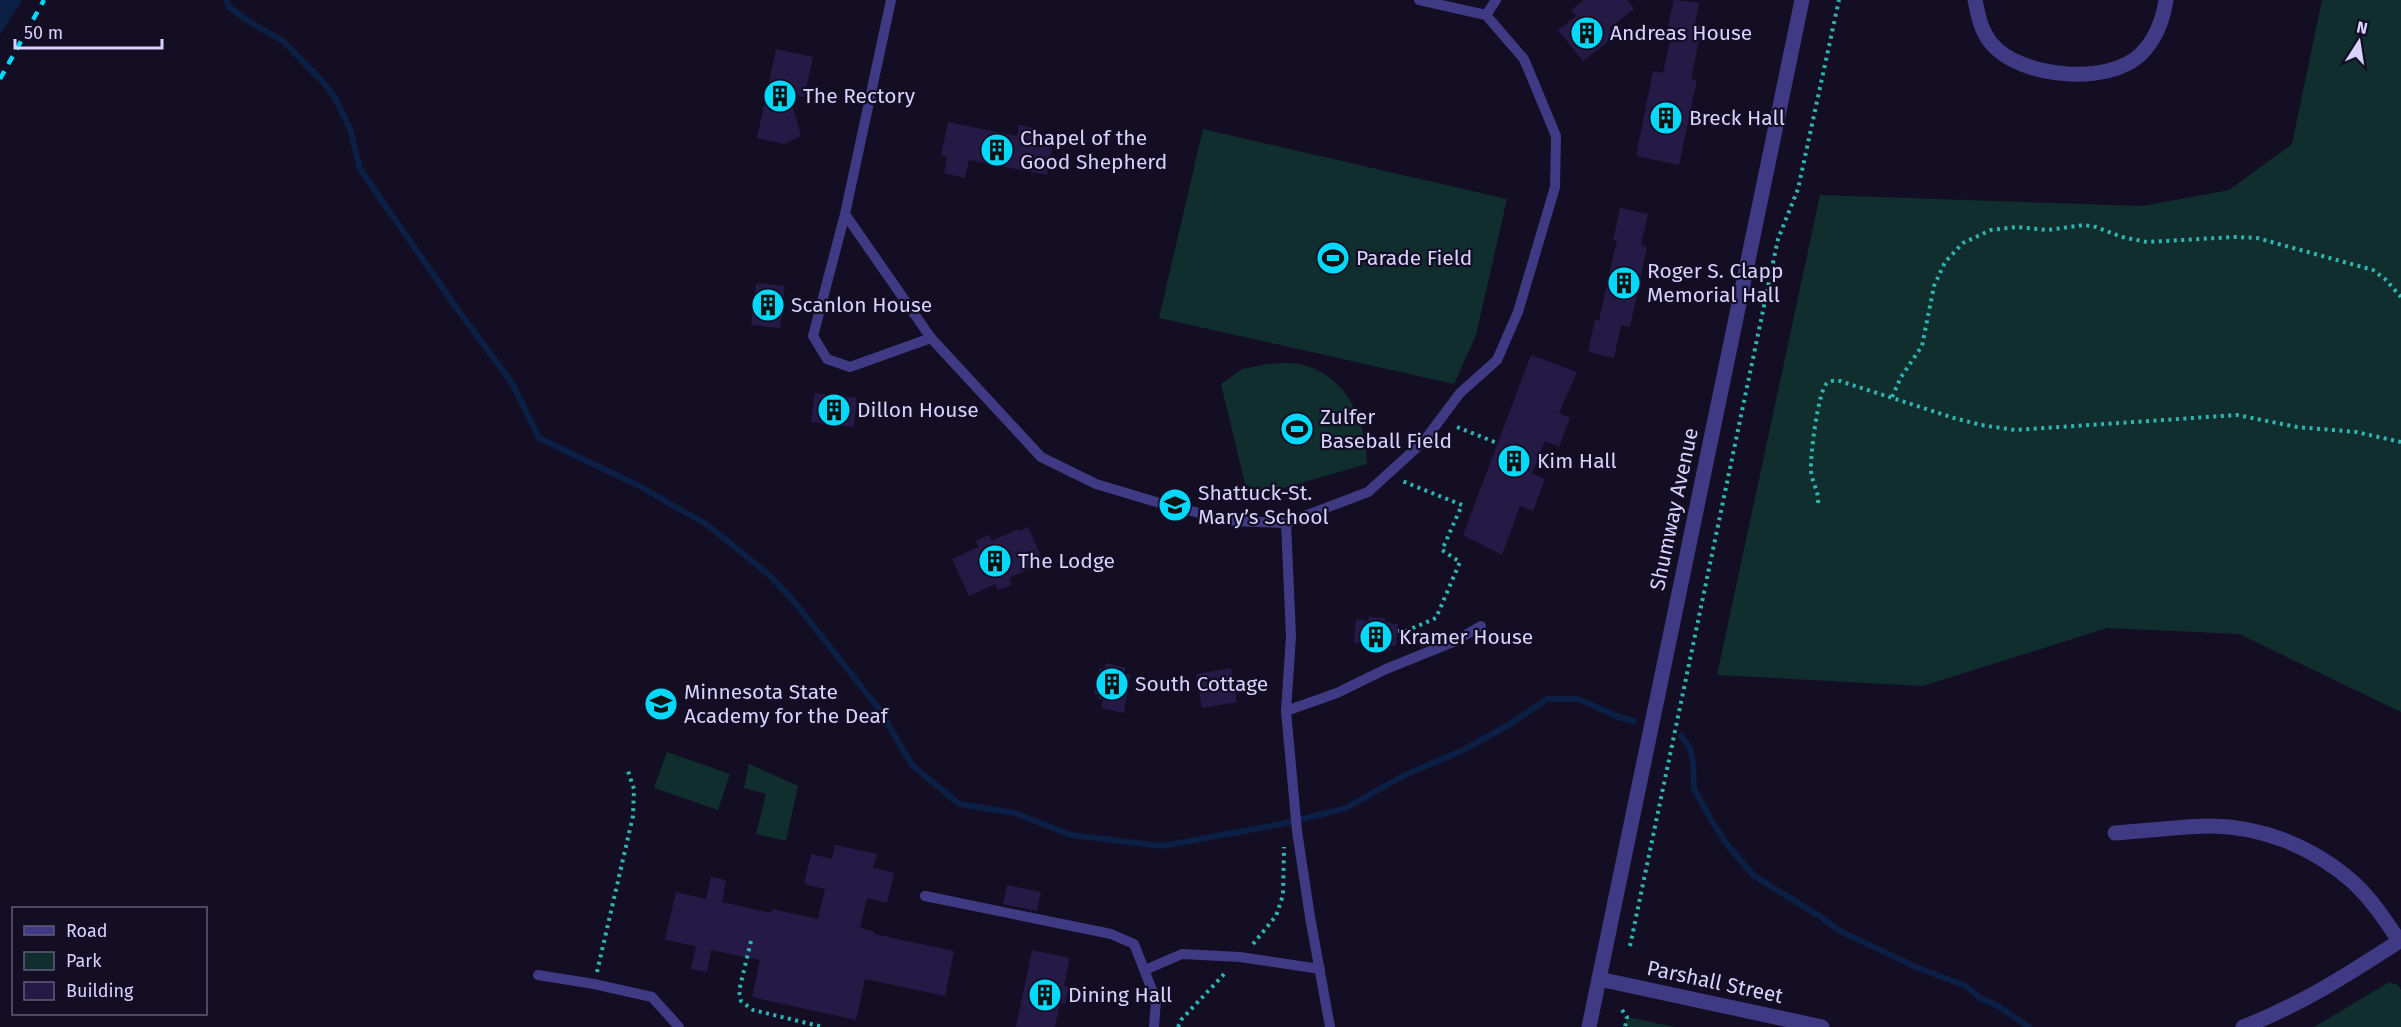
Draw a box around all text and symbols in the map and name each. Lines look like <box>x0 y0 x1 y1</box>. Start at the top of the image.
scale bar <box>15 12 162 50</box>
north arrow <box>2329 12 2389 72</box>
building icon: Andreas House <box>1569 15 1605 51</box>
text: N <box>2355 17 2369 38</box>
place label: Andreas House <box>1610 20 1752 46</box>
text: 50 m <box>24 22 63 44</box>
building icon: The Rectory <box>762 78 798 114</box>
place label: The Rectory <box>803 83 916 109</box>
building icon: Breck Hall <box>1648 100 1684 136</box>
place label: Breck Hall <box>1689 105 1785 131</box>
place label: Chapel of the Good Shepherd <box>1020 125 1167 175</box>
building icon: Chapel of the Good Shepherd <box>979 132 1015 168</box>
sports icon: Parade Field <box>1315 240 1351 276</box>
place label: Parade Field <box>1356 245 1472 271</box>
place label: Roger S. Clapp Memorial Hall <box>1647 258 1783 308</box>
building icon: Roger S. Clapp Memorial Hall <box>1606 265 1642 301</box>
building icon: Scanlon House <box>750 287 786 323</box>
place label: Scanlon House <box>791 292 932 318</box>
building icon: Dillon House <box>816 392 852 428</box>
place label: Dillon House <box>857 397 979 423</box>
place label: Zulfer Baseball Field <box>1320 404 1452 454</box>
sports icon: Zulfer Baseball Field <box>1279 411 1315 447</box>
street label: Shumway Avenue <box>1644 425 1704 593</box>
building icon: Kim Hall <box>1496 443 1532 479</box>
place label: Kim Hall <box>1537 448 1617 474</box>
place label: Shattuck-St. Mary’s School <box>1198 480 1329 530</box>
school or university icon: Shattuck-St. Mary’s School <box>1157 487 1193 523</box>
building icon: The Lodge <box>977 543 1013 579</box>
place label: The Lodge <box>1018 548 1115 574</box>
building icon: Kramer House <box>1358 619 1394 655</box>
place label: Kramer House <box>1399 624 1533 650</box>
building icon: South Cottage <box>1094 666 1130 702</box>
place label: South Cottage <box>1135 671 1268 697</box>
place label: Minnesota State Academy for the Deaf <box>684 679 890 729</box>
school or university icon: Minnesota State Academy for the Deaf <box>643 686 679 722</box>
legend <box>12 907 207 1015</box>
text: Road <box>66 920 108 942</box>
text: Park <box>66 950 102 972</box>
street label: Parshall Street <box>1645 955 1786 1009</box>
building icon: Dining Hall <box>1027 977 1063 1013</box>
text: Building <box>66 980 134 1002</box>
place label: Dining Hall <box>1068 982 1172 1008</box>

